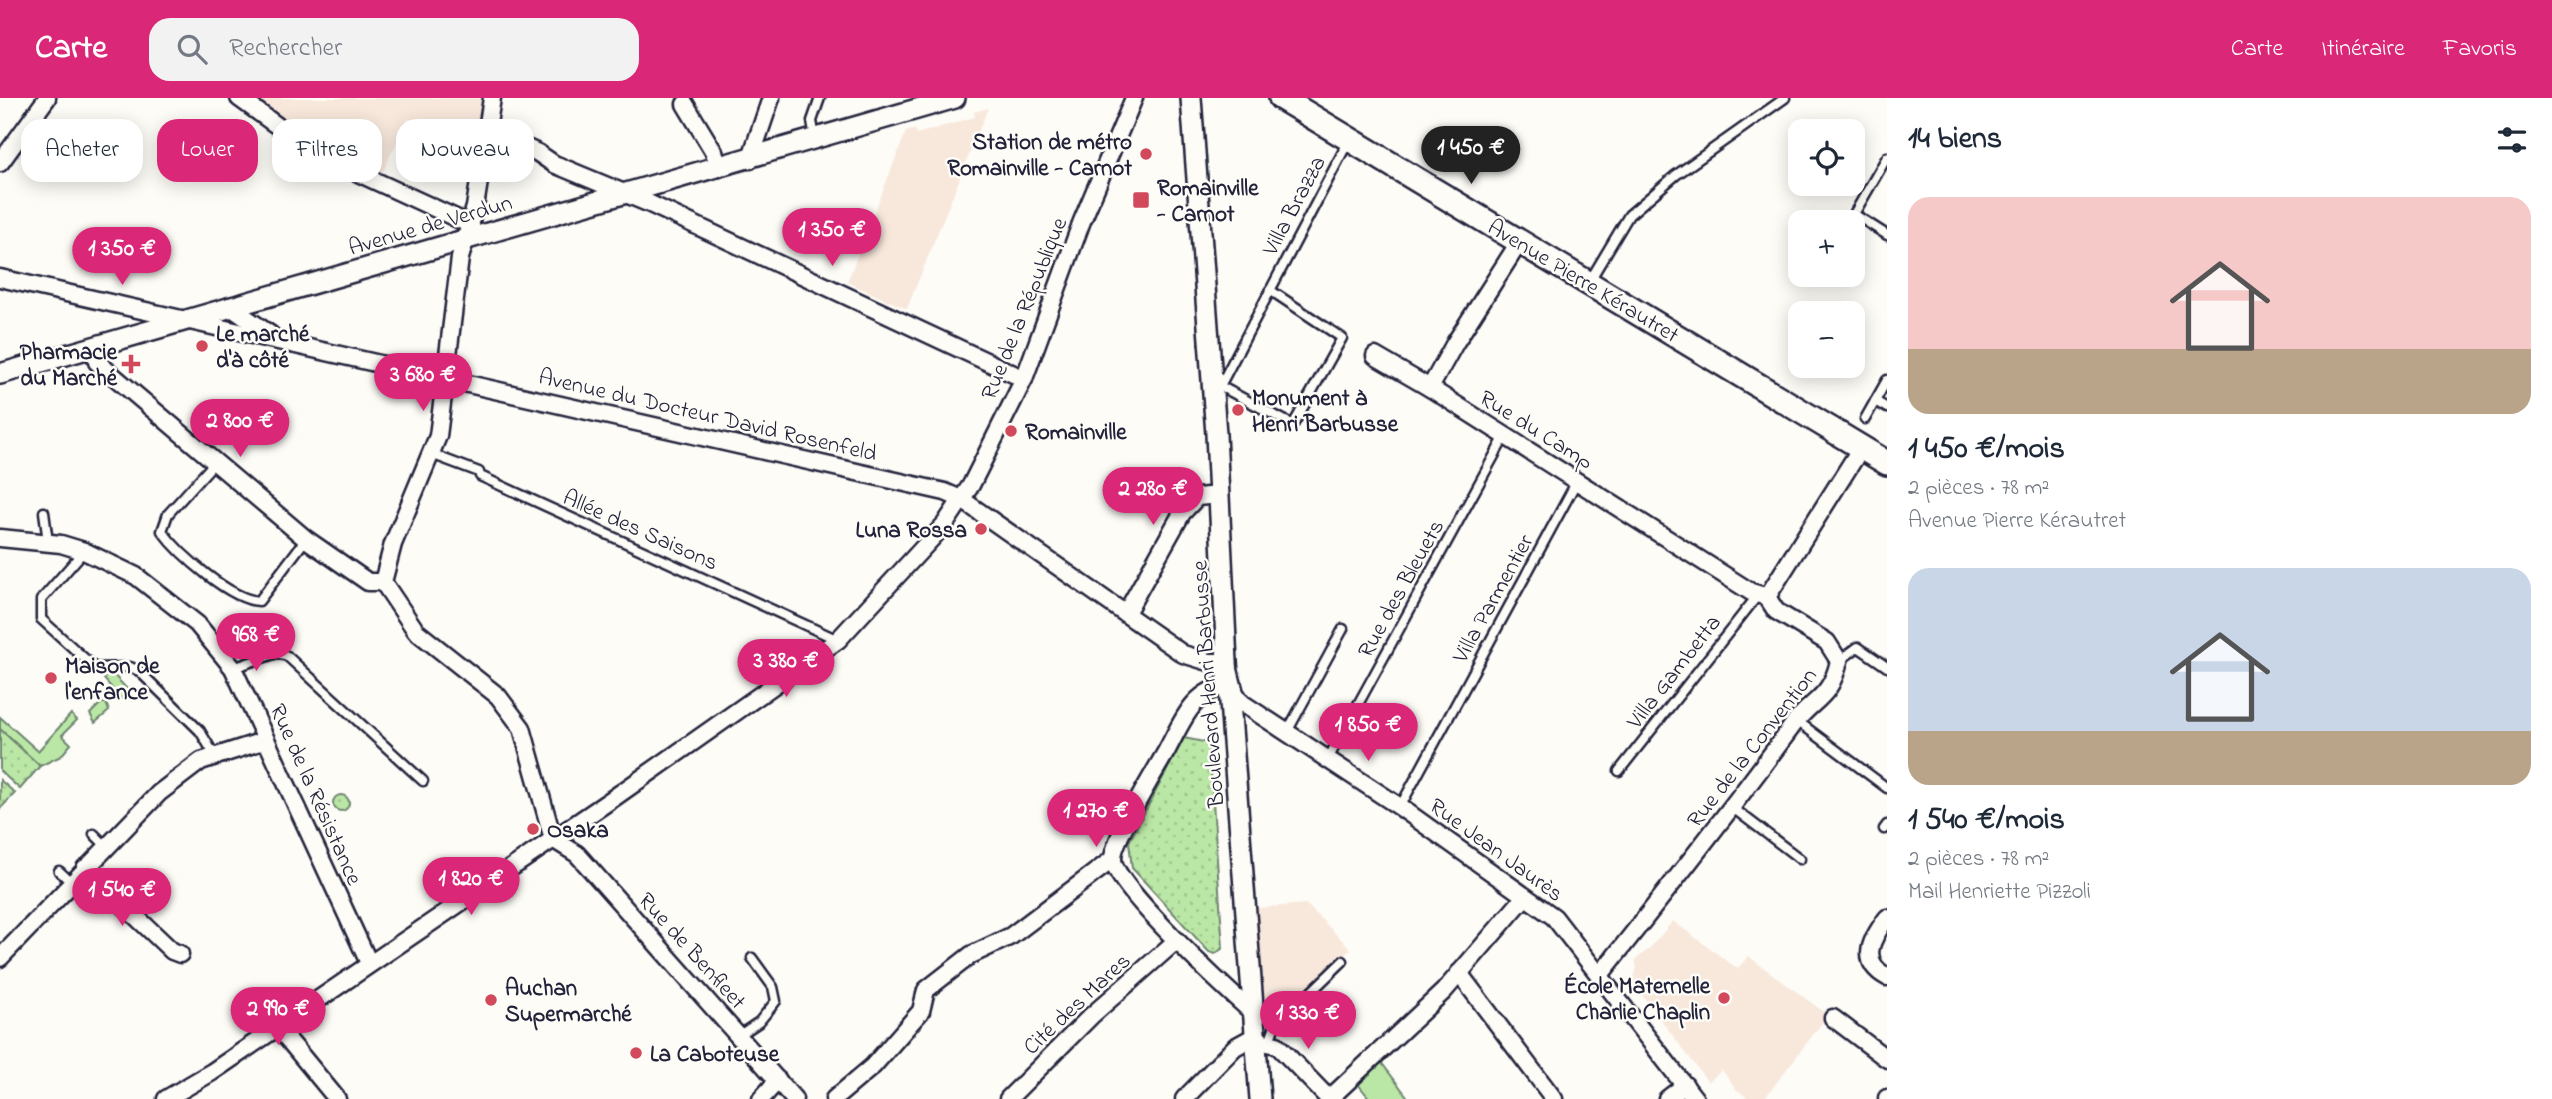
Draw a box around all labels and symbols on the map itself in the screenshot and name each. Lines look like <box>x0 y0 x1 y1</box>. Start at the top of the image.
pin: 1 450 € <box>1406 126 1536 186</box>
place label: Station de métro Romainville - Carnot <box>947 127 1132 186</box>
marker: Station de métro Romainville - Carnot <box>1138 146 1154 162</box>
street label: Villa Brazza <box>1255 150 1335 263</box>
place label: Romainville - Carnot <box>1156 173 1259 232</box>
street label: Avenue de Verdun <box>345 187 517 266</box>
marker: Romainville - Carnot <box>1131 190 1151 210</box>
pin: 1 350 € <box>767 208 897 268</box>
street label: Rue de la République <box>974 212 1077 405</box>
street label: Avenue Pierre Kérautret <box>1481 212 1685 353</box>
pin: 1 350 € <box>57 228 187 287</box>
place label: Le marché d'à côté <box>216 319 310 378</box>
place label: Pharmacie du Marché <box>20 337 118 396</box>
marker: Le marché d'à côté <box>194 338 210 354</box>
pin: 3 680 € <box>358 354 488 413</box>
marker: Pharmacie du Marché <box>123 356 139 372</box>
street label: Avenue du Docteur David Rosenfeld <box>535 361 880 471</box>
place label: Monument à Henri Barbusse <box>1252 383 1399 442</box>
street label: Rue du Camp <box>1472 383 1599 479</box>
pin: 2 800 € <box>175 400 305 459</box>
marker: Monument à Henri Barbusse <box>1230 402 1246 418</box>
place label: Romainville <box>1025 417 1127 450</box>
marker: Romainville <box>1003 423 1019 439</box>
pin: 2 280 € <box>1088 468 1218 527</box>
street label: Allée des Saisons <box>557 482 723 580</box>
street label: Rue des Bleuets <box>1351 514 1454 664</box>
place label: Luna Rossa <box>855 515 967 548</box>
marker: Luna Rossa <box>973 521 989 537</box>
street label: Villa Parmentier <box>1445 528 1544 670</box>
street label: Boulevard Henri Barbusse <box>1184 558 1235 810</box>
street label: Villa Gambetta <box>1619 608 1730 737</box>
pin: 968 € <box>207 614 305 673</box>
pin: 3 380 € <box>721 640 851 699</box>
place label: Maison de l'enfance <box>65 651 160 710</box>
street label: Rue de la Convention <box>1680 661 1826 836</box>
marker: Maison de l'enfance <box>43 670 59 686</box>
street label: Rue de la Résistance <box>260 699 370 892</box>
pin: 1 850 € <box>1303 704 1433 763</box>
pin: 1 270 € <box>1031 790 1161 849</box>
street label: Rue Jean Jaurès <box>1422 791 1569 911</box>
place label: Osaka <box>547 815 609 848</box>
marker: Osaka <box>525 821 541 837</box>
pin: 1 820 € <box>406 858 536 917</box>
pin: 1 540 € <box>57 868 187 928</box>
street label: Rue de Benfleet <box>629 886 753 1018</box>
street label: Cité des Mares <box>1016 946 1139 1064</box>
place label: École Maternelle Charlie Chaplin <box>1563 971 1711 1030</box>
place label: Auchan Supermarché <box>505 973 632 1032</box>
pin: 2 990 € <box>213 988 343 1047</box>
marker: École Maternelle Charlie Chaplin <box>1716 990 1732 1006</box>
marker: Auchan Supermarché <box>483 992 499 1008</box>
pin: 1 330 € <box>1243 992 1373 1051</box>
place label: La Caboteuse <box>650 1039 780 1072</box>
marker: La Caboteuse <box>628 1045 644 1061</box>

